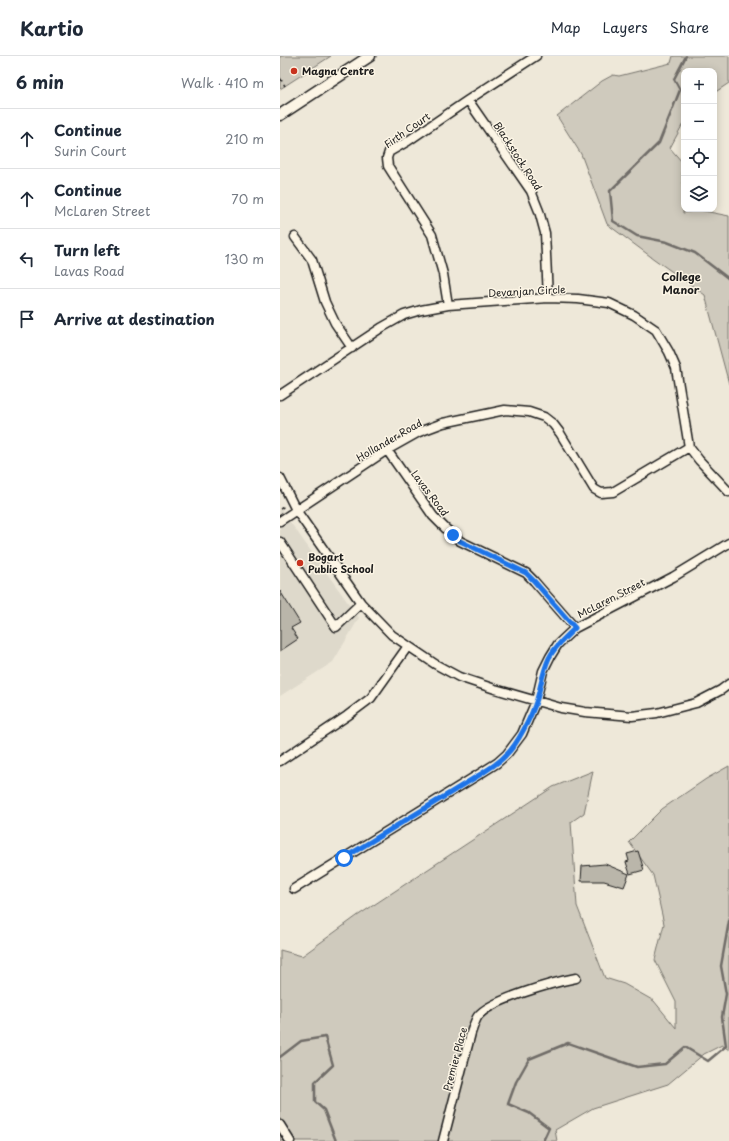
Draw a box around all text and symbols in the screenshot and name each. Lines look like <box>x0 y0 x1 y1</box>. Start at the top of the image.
text: Kartio <box>20 14 83 42</box>
text: Map <box>551 17 581 38</box>
text: Layers <box>603 17 648 38</box>
text: Share <box>670 17 709 38</box>
place label: Magna Centre <box>302 63 375 78</box>
marker: Magna Centre <box>289 66 299 76</box>
map controls <box>681 68 717 212</box>
button: + <box>681 68 717 104</box>
text: 6 min <box>16 69 64 95</box>
text: Walk · 410 m <box>181 73 264 92</box>
button: − <box>681 104 717 140</box>
street label: Firth Court <box>381 108 433 151</box>
text: Continue <box>54 118 122 141</box>
street label: Blackstock Road <box>491 118 546 193</box>
icon: ahead <box>16 128 38 150</box>
text: 210 m <box>225 129 264 148</box>
button: locate <box>681 140 717 176</box>
text: Surin Court <box>54 141 126 160</box>
button: layers <box>681 176 717 212</box>
text: Continue <box>54 178 122 201</box>
icon: ahead <box>16 188 38 210</box>
text: 70 m <box>231 189 264 208</box>
text: McLaren Street <box>54 201 150 220</box>
text: Turn left <box>54 238 120 261</box>
icon: left <box>16 248 38 270</box>
text: 130 m <box>225 249 264 268</box>
text: Lavas Road <box>54 261 125 280</box>
district label: College Manor <box>661 268 701 298</box>
street label: Devanjan Circle <box>488 281 566 300</box>
text: Arrive at destination <box>54 307 215 330</box>
icon: arrive <box>16 308 38 330</box>
street label: Hollander Road <box>353 415 425 464</box>
street label: Lavas Road <box>408 466 453 519</box>
route end <box>444 526 462 544</box>
place label: Bogart Public School <box>308 549 374 576</box>
marker: Bogart Public School <box>295 558 305 568</box>
street label: McLaren Street <box>574 574 647 621</box>
route start <box>335 849 353 867</box>
street label: Premier Place <box>439 1025 470 1092</box>

